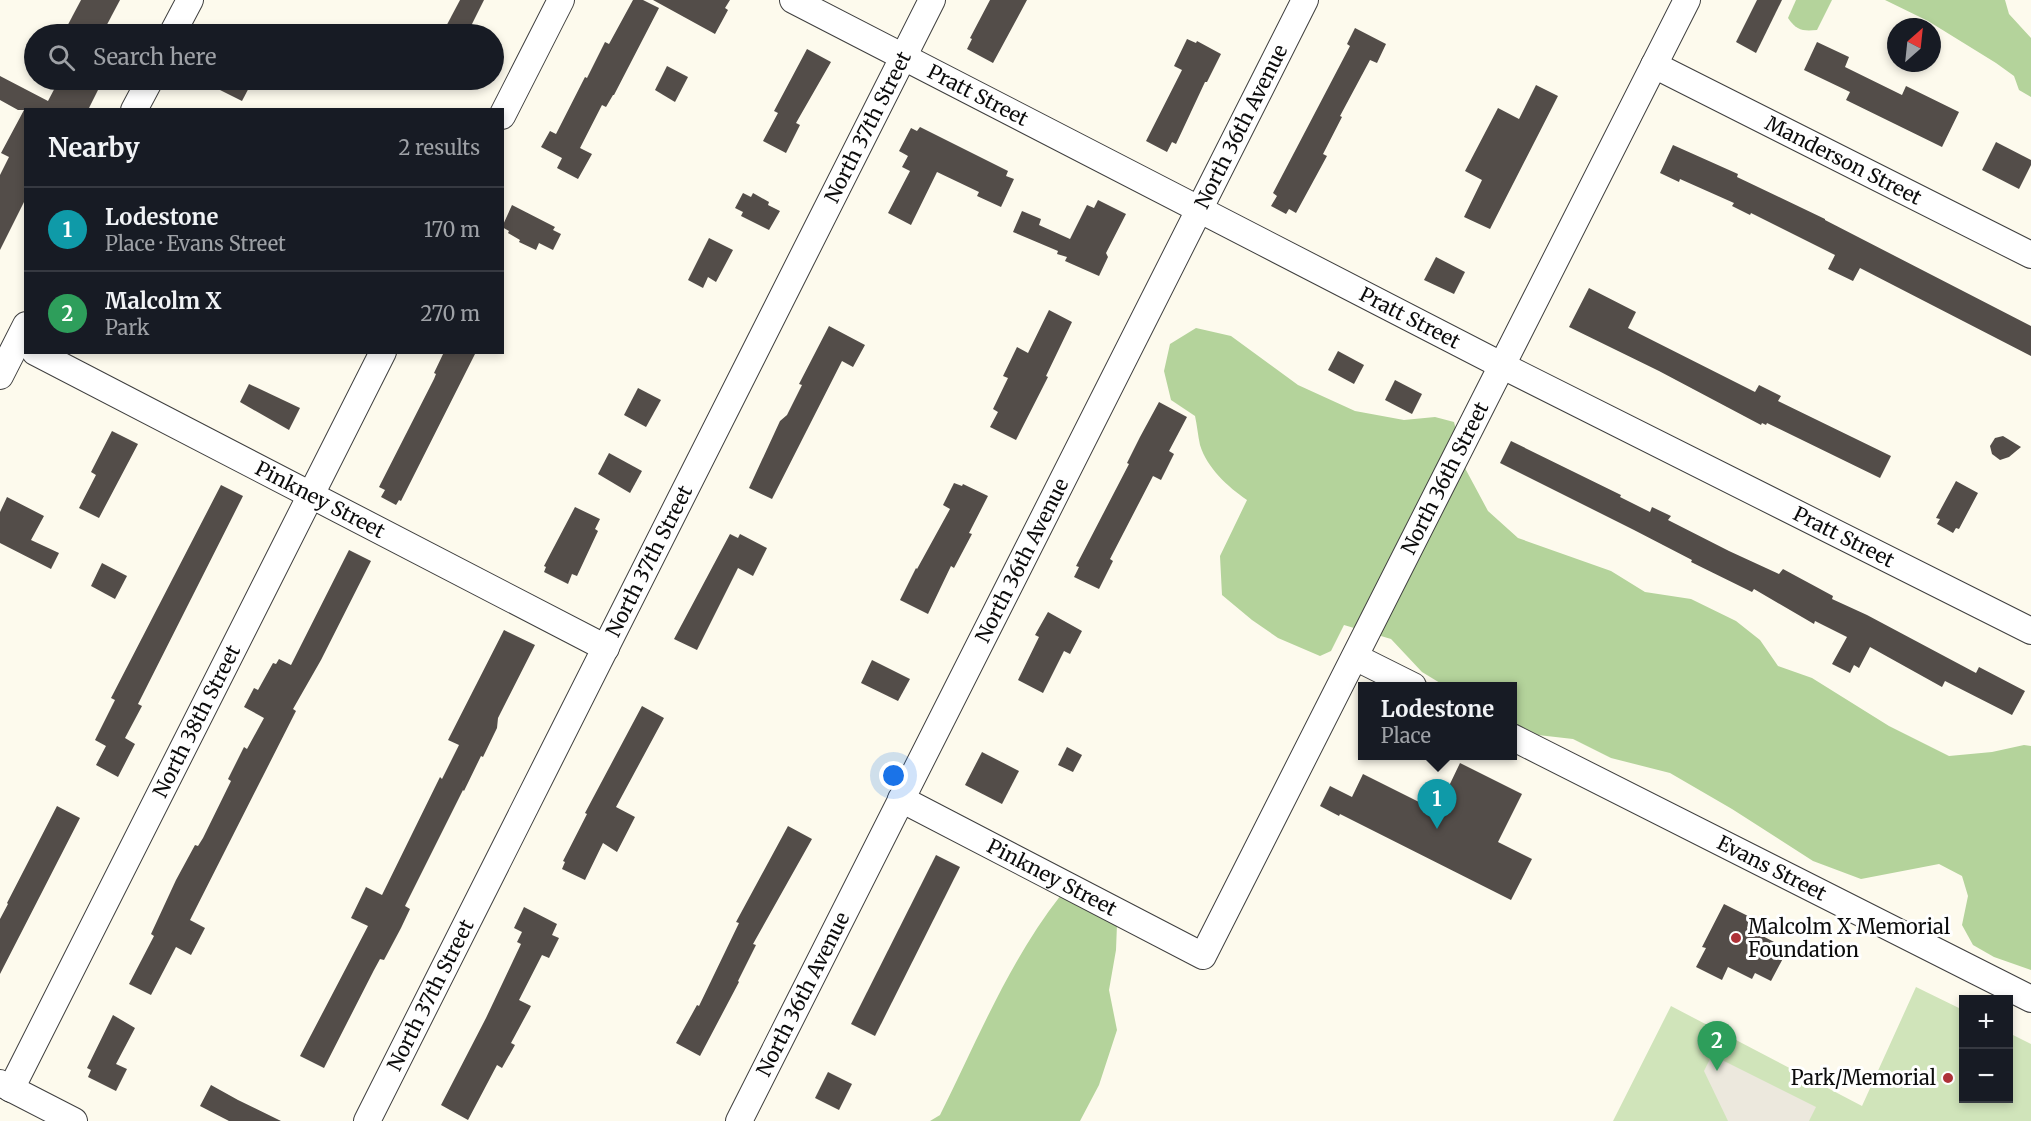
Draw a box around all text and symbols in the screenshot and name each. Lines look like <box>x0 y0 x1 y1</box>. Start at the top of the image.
north arrow <box>1887 18 1941 72</box>
search box <box>24 24 504 90</box>
street label: North 36th Avenue <box>1189 40 1293 213</box>
icon: search <box>45 41 78 74</box>
text: Search here <box>93 43 216 71</box>
street label: North 37th Street <box>819 47 916 207</box>
street label: Pratt Street <box>924 59 1033 131</box>
street label: Manderson Street <box>1761 110 1926 210</box>
text: Nearby <box>48 131 140 164</box>
text: 2 results <box>398 135 480 160</box>
text: Lodestone <box>105 203 218 231</box>
text: 1 <box>63 217 72 242</box>
text: 170 m <box>424 217 480 242</box>
text: Place · Evans Street <box>105 231 286 256</box>
street label: Pratt Street <box>1356 281 1465 354</box>
text: Malcolm X <box>105 287 221 315</box>
text: 2 <box>62 301 73 326</box>
text: 270 m <box>420 301 480 326</box>
text: Park <box>105 315 149 340</box>
street label: North 36th Street <box>1395 397 1494 558</box>
street label: Pinkney Street <box>251 455 389 543</box>
street label: North 36th Avenue <box>970 474 1073 646</box>
street label: North 37th Street <box>600 481 697 641</box>
street label: Pratt Street <box>1789 501 1899 572</box>
street label: North 38th Street <box>147 640 245 801</box>
popup <box>1358 682 1517 760</box>
text: Lodestone <box>1381 695 1494 723</box>
text: Place <box>1381 723 1431 748</box>
your location <box>879 761 908 790</box>
pin: 1 <box>1418 780 1456 829</box>
street label: Evans Street <box>1713 830 1831 906</box>
street label: Pinkney Street <box>983 833 1121 921</box>
street label: North 36th Avenue <box>751 908 854 1080</box>
place label: Malcolm X Memorial Foundation <box>1748 914 1950 962</box>
street label: North 37th Street <box>381 915 479 1075</box>
marker: Malcolm X Memorial Foundation <box>1729 931 1743 945</box>
map controls <box>1959 995 2013 1103</box>
button: + <box>1959 995 2013 1049</box>
pin: 2 <box>1698 1022 1736 1071</box>
button: − <box>1959 1049 2013 1103</box>
place label: Park/Memorial <box>1791 1065 1936 1090</box>
marker: Park/Memorial <box>1941 1071 1955 1085</box>

